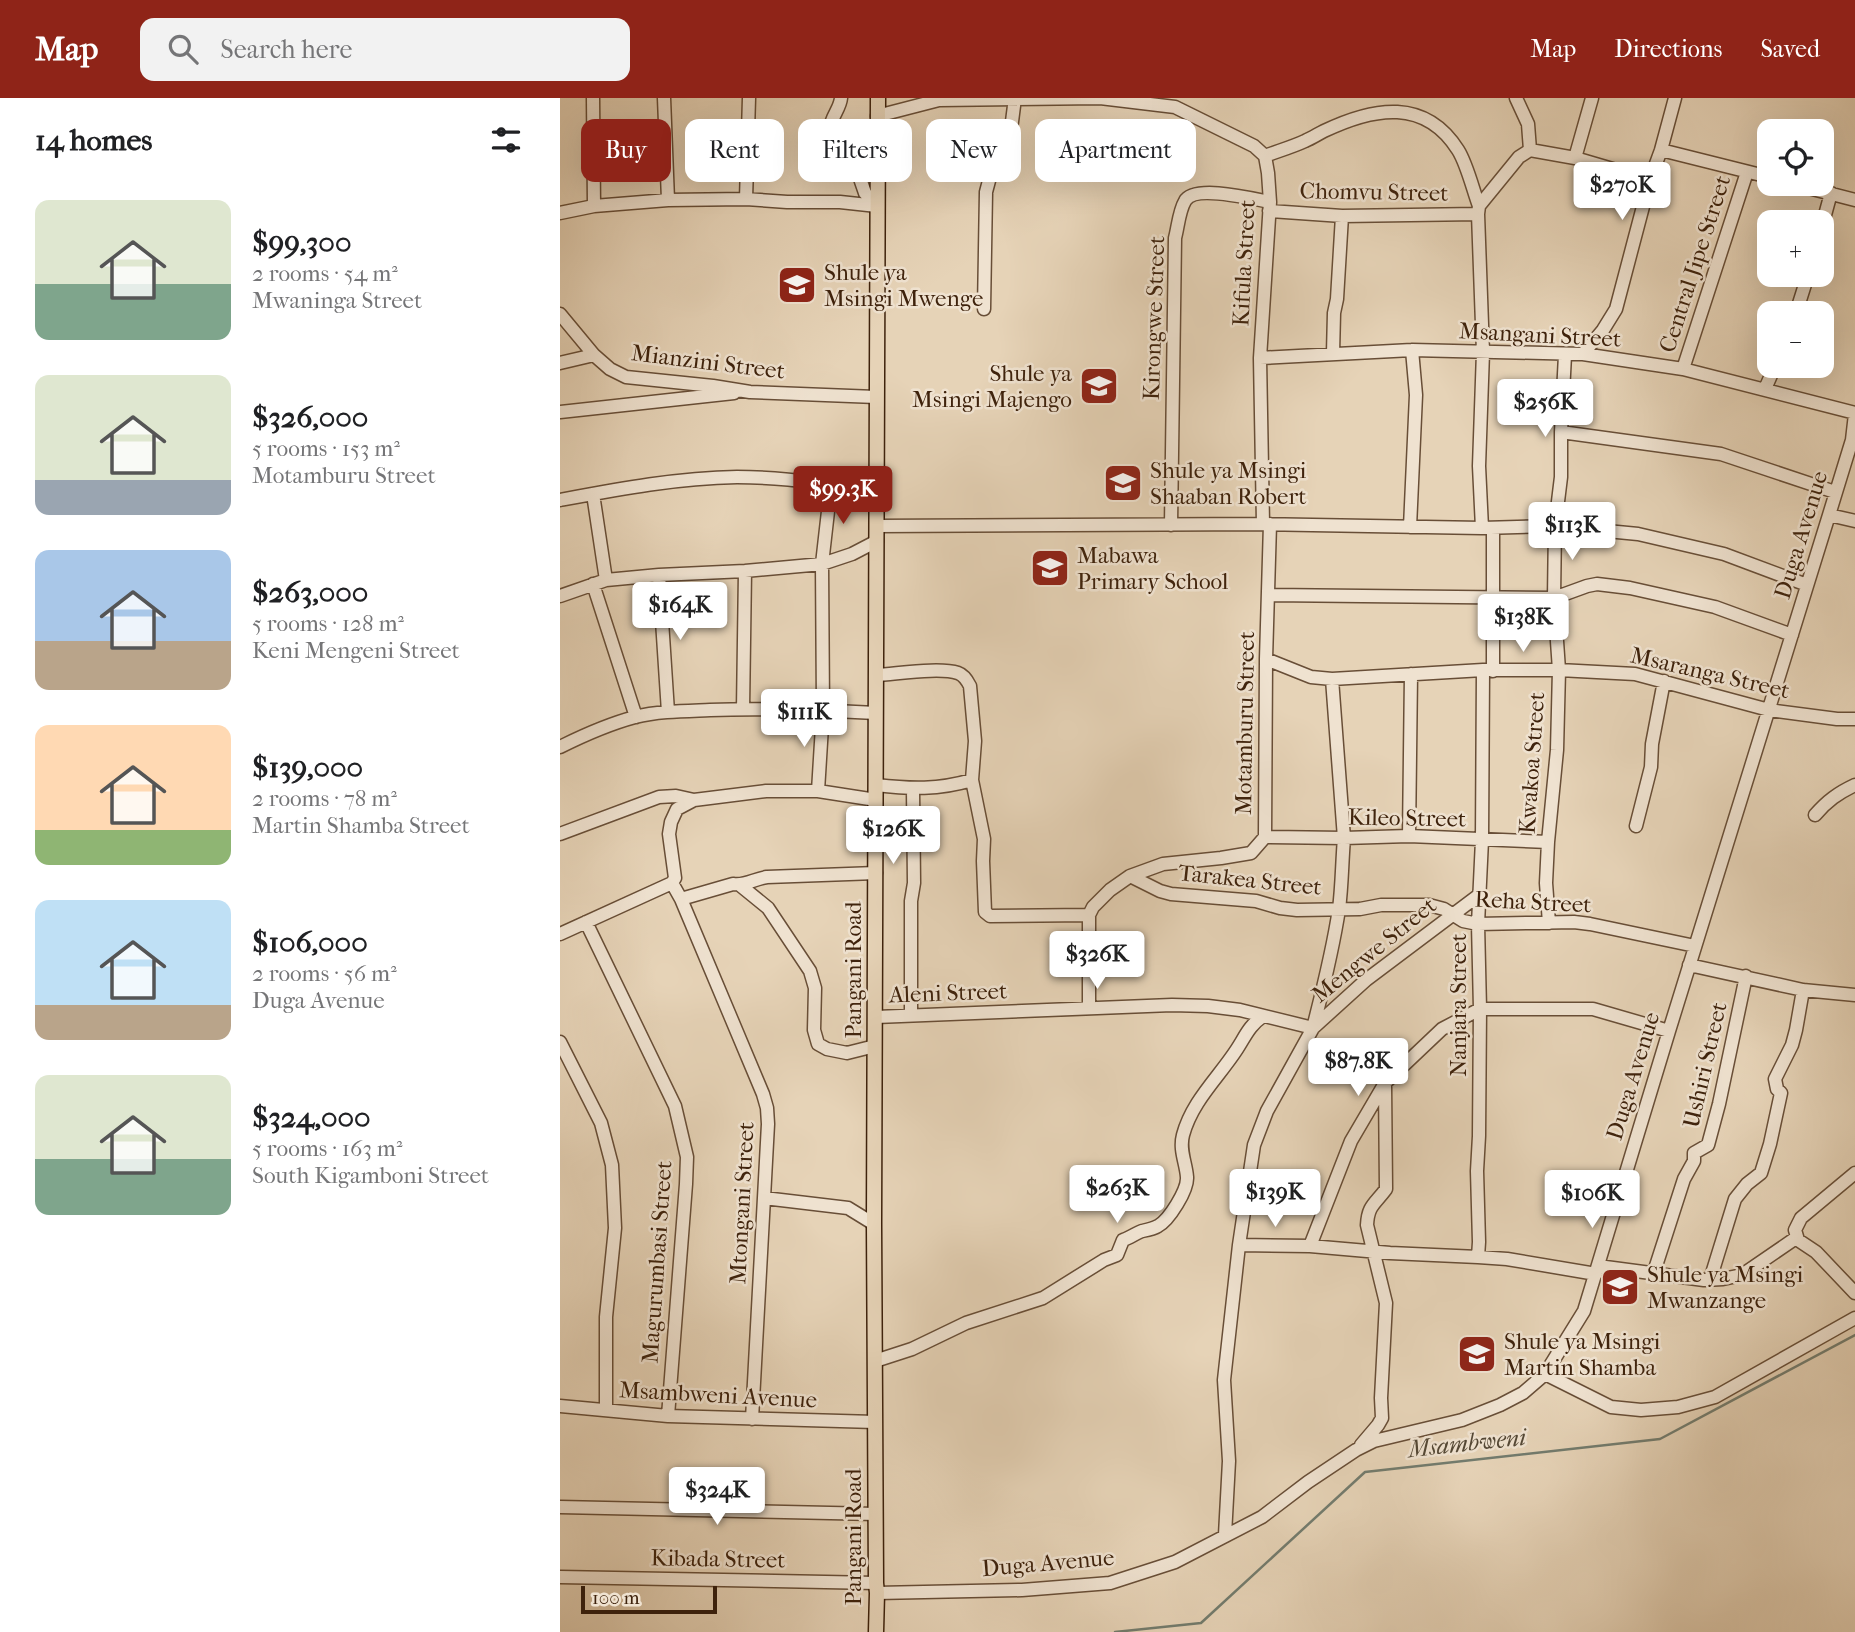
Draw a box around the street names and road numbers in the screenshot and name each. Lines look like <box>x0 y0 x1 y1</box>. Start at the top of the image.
street label: Central Jipe Street <box>1654 172 1736 356</box>
street label: Chomvu Street <box>1299 177 1449 207</box>
street label: Kifula Street <box>1227 199 1261 327</box>
street label: Kirongwe Street <box>1138 235 1170 401</box>
street label: Msangani Street <box>1458 317 1622 353</box>
street label: Mianzini Street <box>630 339 786 385</box>
street label: Duga Avenue <box>1769 468 1833 602</box>
street label: Motamburu Street <box>1230 631 1260 815</box>
street label: Msaranga Street <box>1628 642 1792 704</box>
street label: Kwakoa Street <box>1514 691 1550 835</box>
street label: Kileo Street <box>1348 803 1466 833</box>
street label: Tarakea Street <box>1177 859 1323 901</box>
street label: Reha Street <box>1474 885 1592 919</box>
street label: Mengwe Street <box>1306 892 1442 1008</box>
street label: Pangani Road <box>840 901 867 1038</box>
street label: Nanjara Street <box>1445 933 1472 1077</box>
street label: Aleni Street <box>887 977 1008 1009</box>
street label: Ushiri Street <box>1677 1000 1733 1130</box>
street label: Duga Avenue <box>1601 1009 1665 1143</box>
street label: Mtongani Street <box>724 1121 760 1285</box>
street label: Magurumbasi Street <box>636 1160 678 1364</box>
street label: Msambweni Avenue <box>618 1376 818 1414</box>
street label: Pangani Road <box>840 1468 867 1605</box>
street label: Kibada Street <box>650 1544 786 1574</box>
street label: Duga Avenue <box>981 1544 1115 1582</box>

